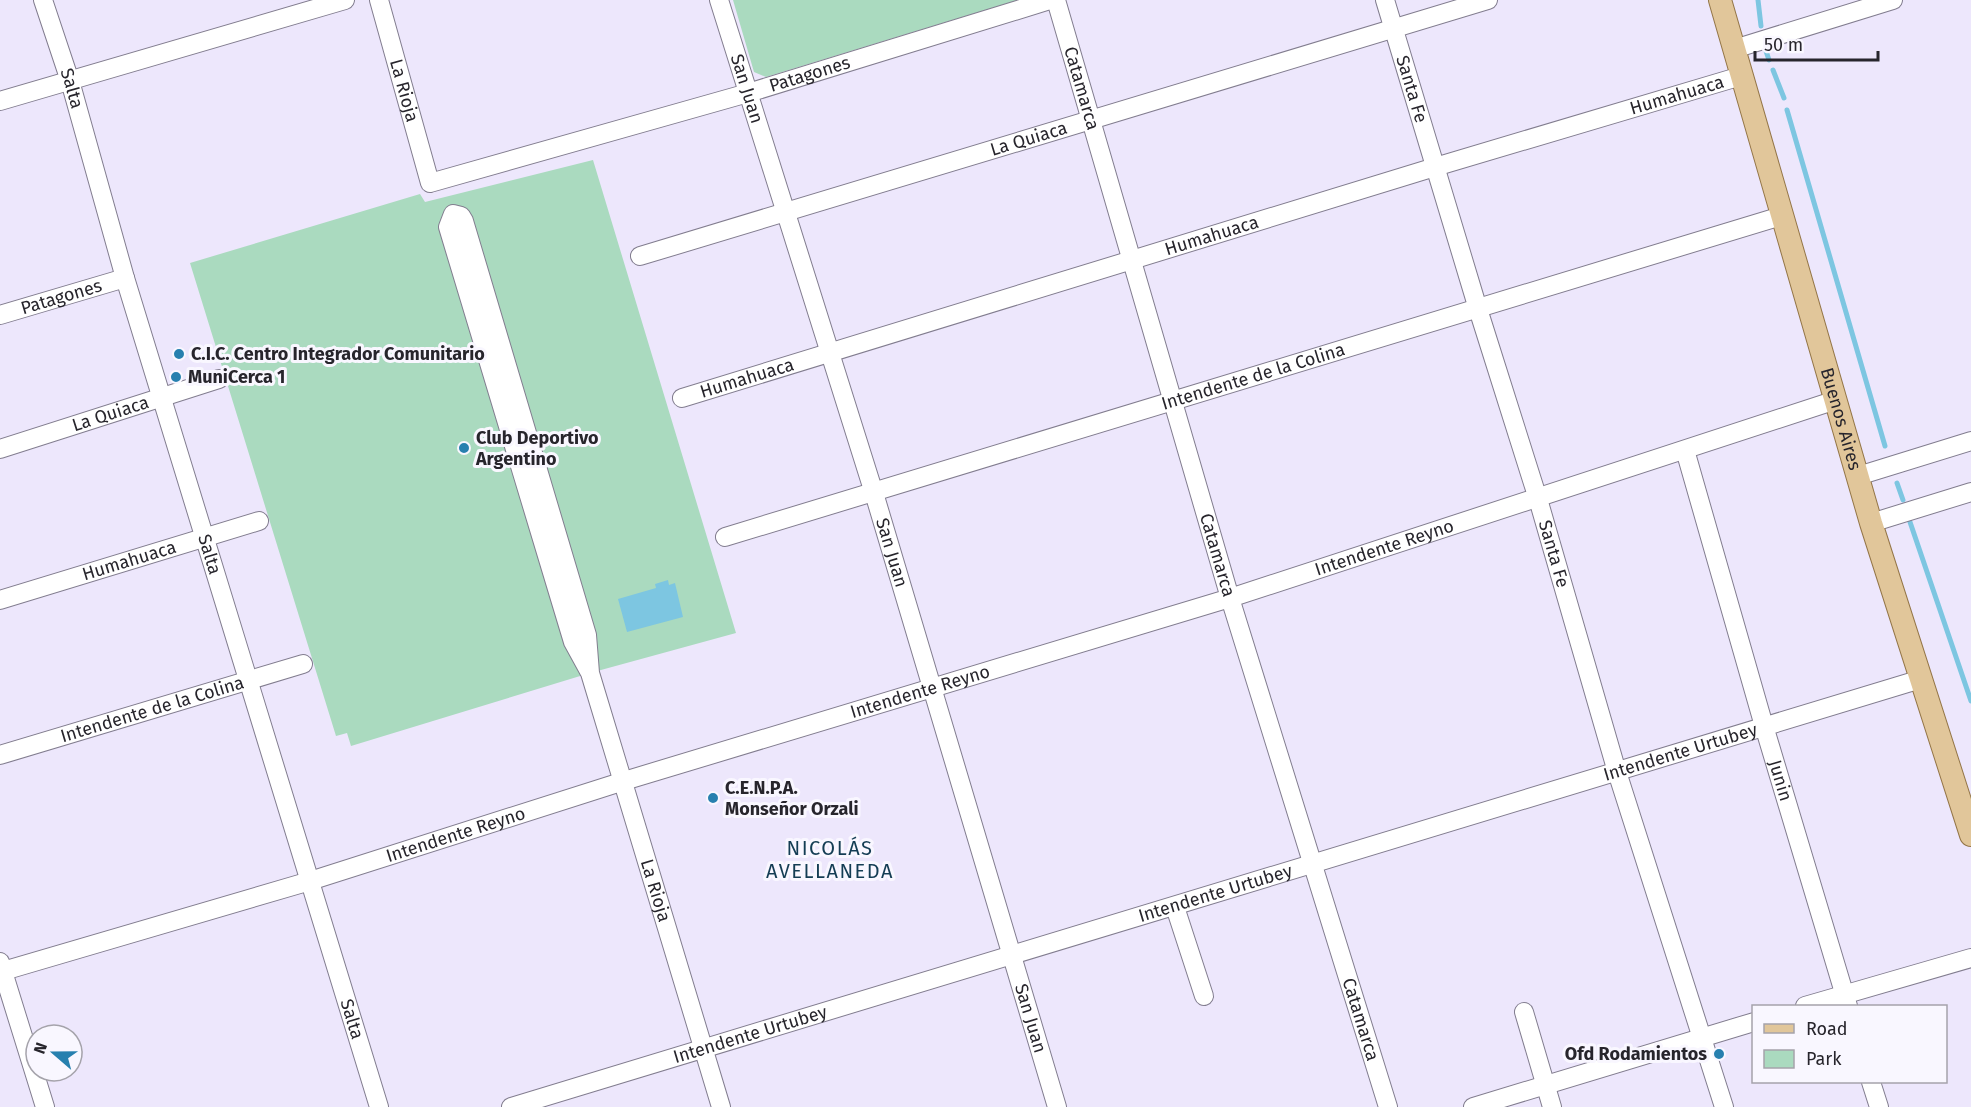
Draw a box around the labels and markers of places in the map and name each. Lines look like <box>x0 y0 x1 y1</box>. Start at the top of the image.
place label: C.I.C. Centro Integrador Comunitario <box>191 343 485 365</box>
marker: C.I.C. Centro Integrador Comunitario <box>172 347 186 361</box>
place label: MuniCerca 1 <box>188 366 285 388</box>
marker: MuniCerca 1 <box>169 370 183 384</box>
place label: Club Deportivo Argentino <box>475 427 599 470</box>
marker: Club Deportivo Argentino <box>457 441 471 455</box>
place label: C.E.N.P.A. Monseñor Orzali <box>725 777 859 820</box>
marker: C.E.N.P.A. Monseñor Orzali <box>706 791 720 805</box>
place label: Ofd Rodamientos <box>1565 1043 1707 1065</box>
marker: Ofd Rodamientos <box>1712 1047 1726 1061</box>

